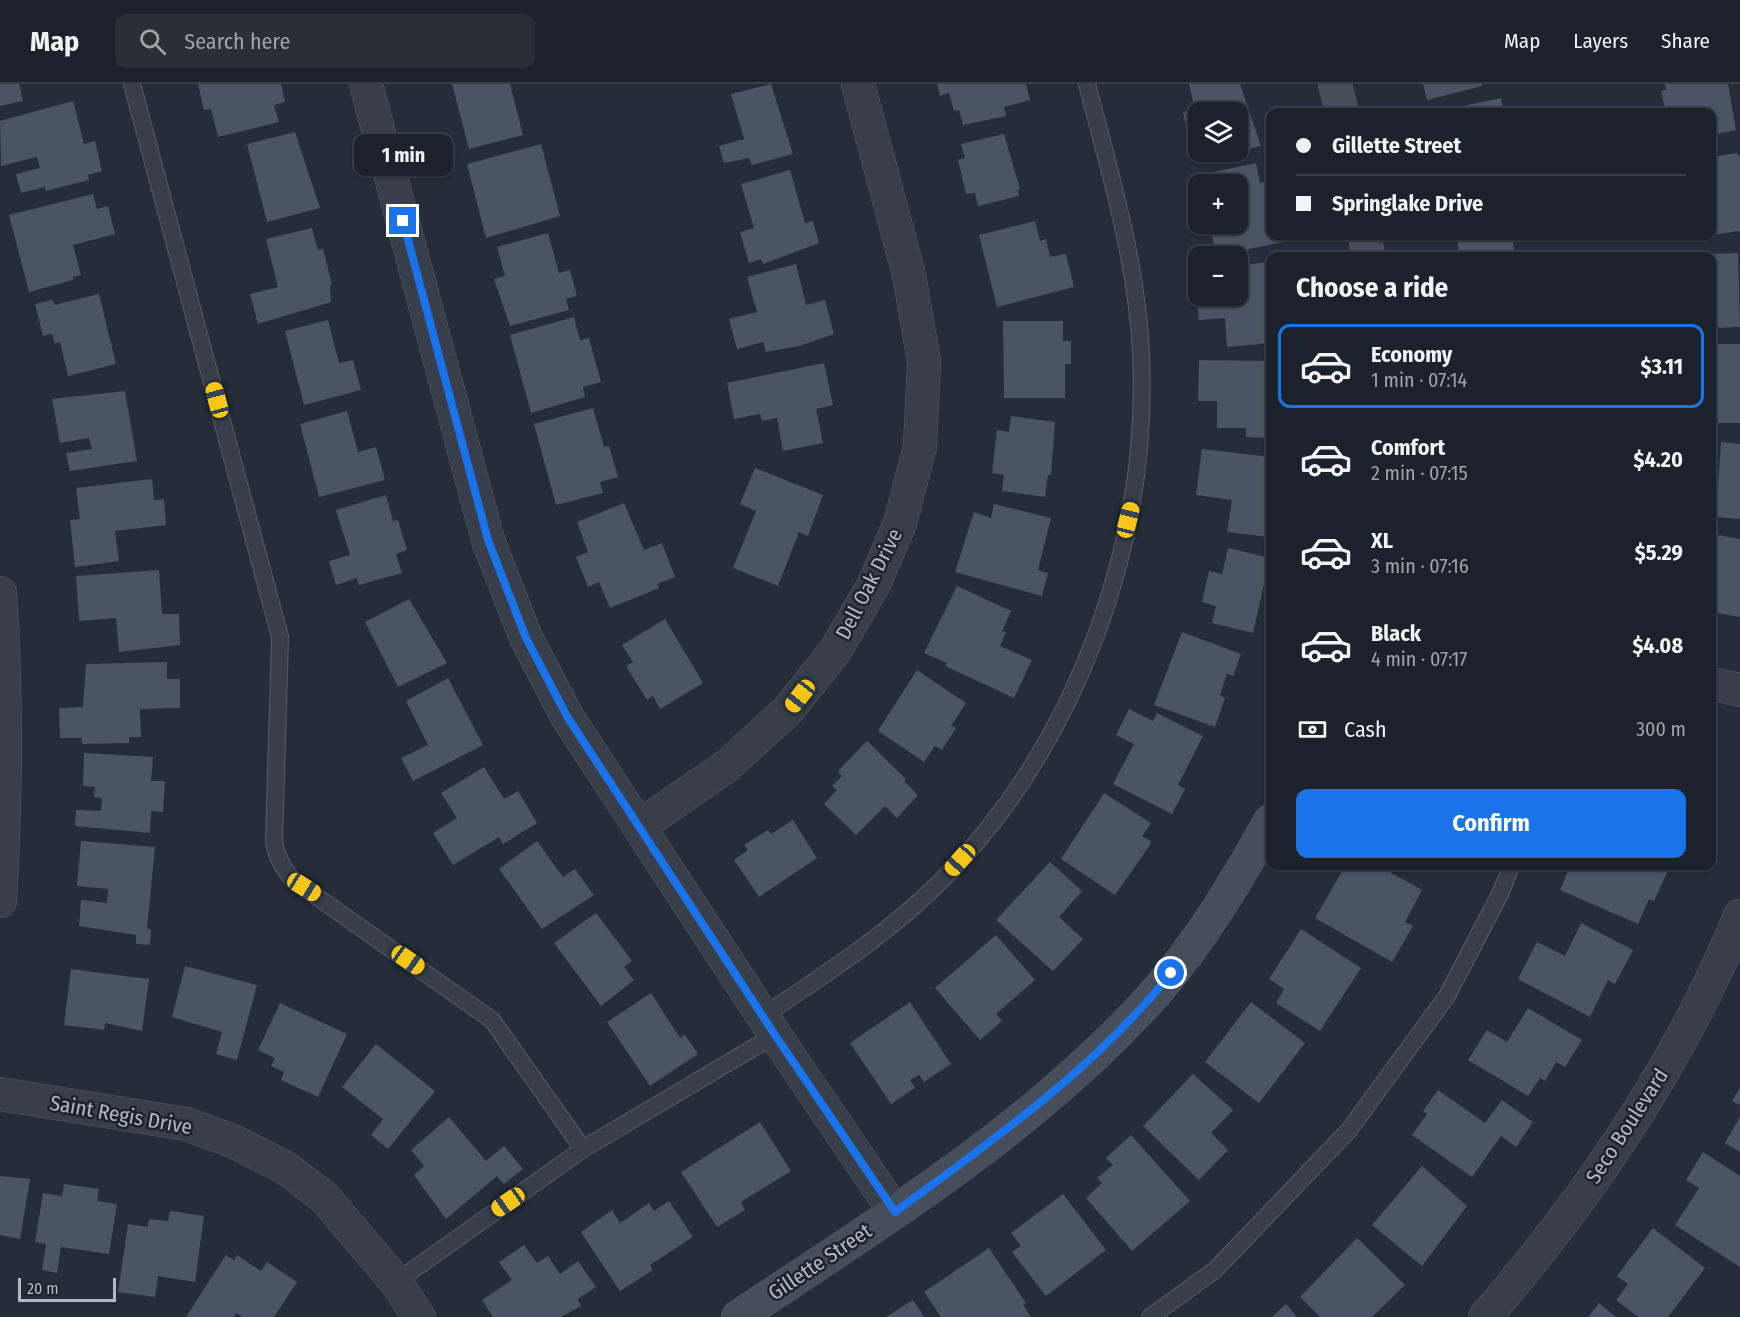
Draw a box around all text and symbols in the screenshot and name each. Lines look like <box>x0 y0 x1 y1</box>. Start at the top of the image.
search box <box>115 14 535 68</box>
text: Map <box>30 25 79 58</box>
icon: search <box>136 25 169 58</box>
text: Search here <box>184 28 290 55</box>
text: Map <box>1504 28 1540 54</box>
text: Layers <box>1573 28 1628 54</box>
text: Share <box>1661 28 1710 54</box>
map controls <box>1188 102 1248 306</box>
button: layers <box>1188 102 1248 162</box>
text: Gillette Street <box>1332 132 1461 159</box>
callout: 1 min <box>354 134 452 176</box>
text: 1 min <box>382 143 425 167</box>
button: + <box>1188 174 1248 234</box>
text: Springlake Drive <box>1332 190 1483 217</box>
route end <box>389 207 416 234</box>
button: − <box>1188 246 1248 306</box>
text: Choose a ride <box>1296 272 1448 304</box>
icon: car <box>1299 339 1353 393</box>
text: Economy <box>1371 341 1452 368</box>
text: $3.11 <box>1641 353 1683 380</box>
text: 1 min · 07:14 <box>1371 368 1467 392</box>
car <box>204 380 230 420</box>
icon: car <box>1299 432 1353 486</box>
text: Comfort <box>1371 434 1445 461</box>
text: $4.20 <box>1633 446 1683 473</box>
text: 2 min · 07:15 <box>1371 461 1468 485</box>
car <box>1115 500 1141 540</box>
street label: Dell Oak Drive <box>830 524 908 644</box>
icon: car <box>1299 525 1353 579</box>
text: XL <box>1371 527 1393 554</box>
text: $5.29 <box>1635 539 1683 566</box>
text: 3 min · 07:16 <box>1371 554 1469 578</box>
icon: car <box>1299 618 1353 672</box>
text: Black <box>1371 620 1421 647</box>
text: $4.08 <box>1632 632 1683 659</box>
text: 4 min · 07:17 <box>1371 647 1467 671</box>
car <box>782 676 818 716</box>
icon: cash <box>1296 713 1329 746</box>
text: Cash <box>1344 716 1387 743</box>
text: 300 m <box>1636 717 1686 741</box>
button: Confirm <box>1296 789 1686 858</box>
car <box>941 841 979 879</box>
car <box>284 870 324 904</box>
car <box>388 942 428 978</box>
route start <box>1157 959 1184 986</box>
street label: Seco Boulevard <box>1580 1064 1674 1188</box>
street label: Saint Regis Drive <box>48 1090 194 1140</box>
car <box>488 1184 528 1220</box>
street label: Gillette Street <box>763 1218 877 1306</box>
scale bar <box>18 1275 116 1302</box>
text: 20 m <box>27 1279 58 1298</box>

